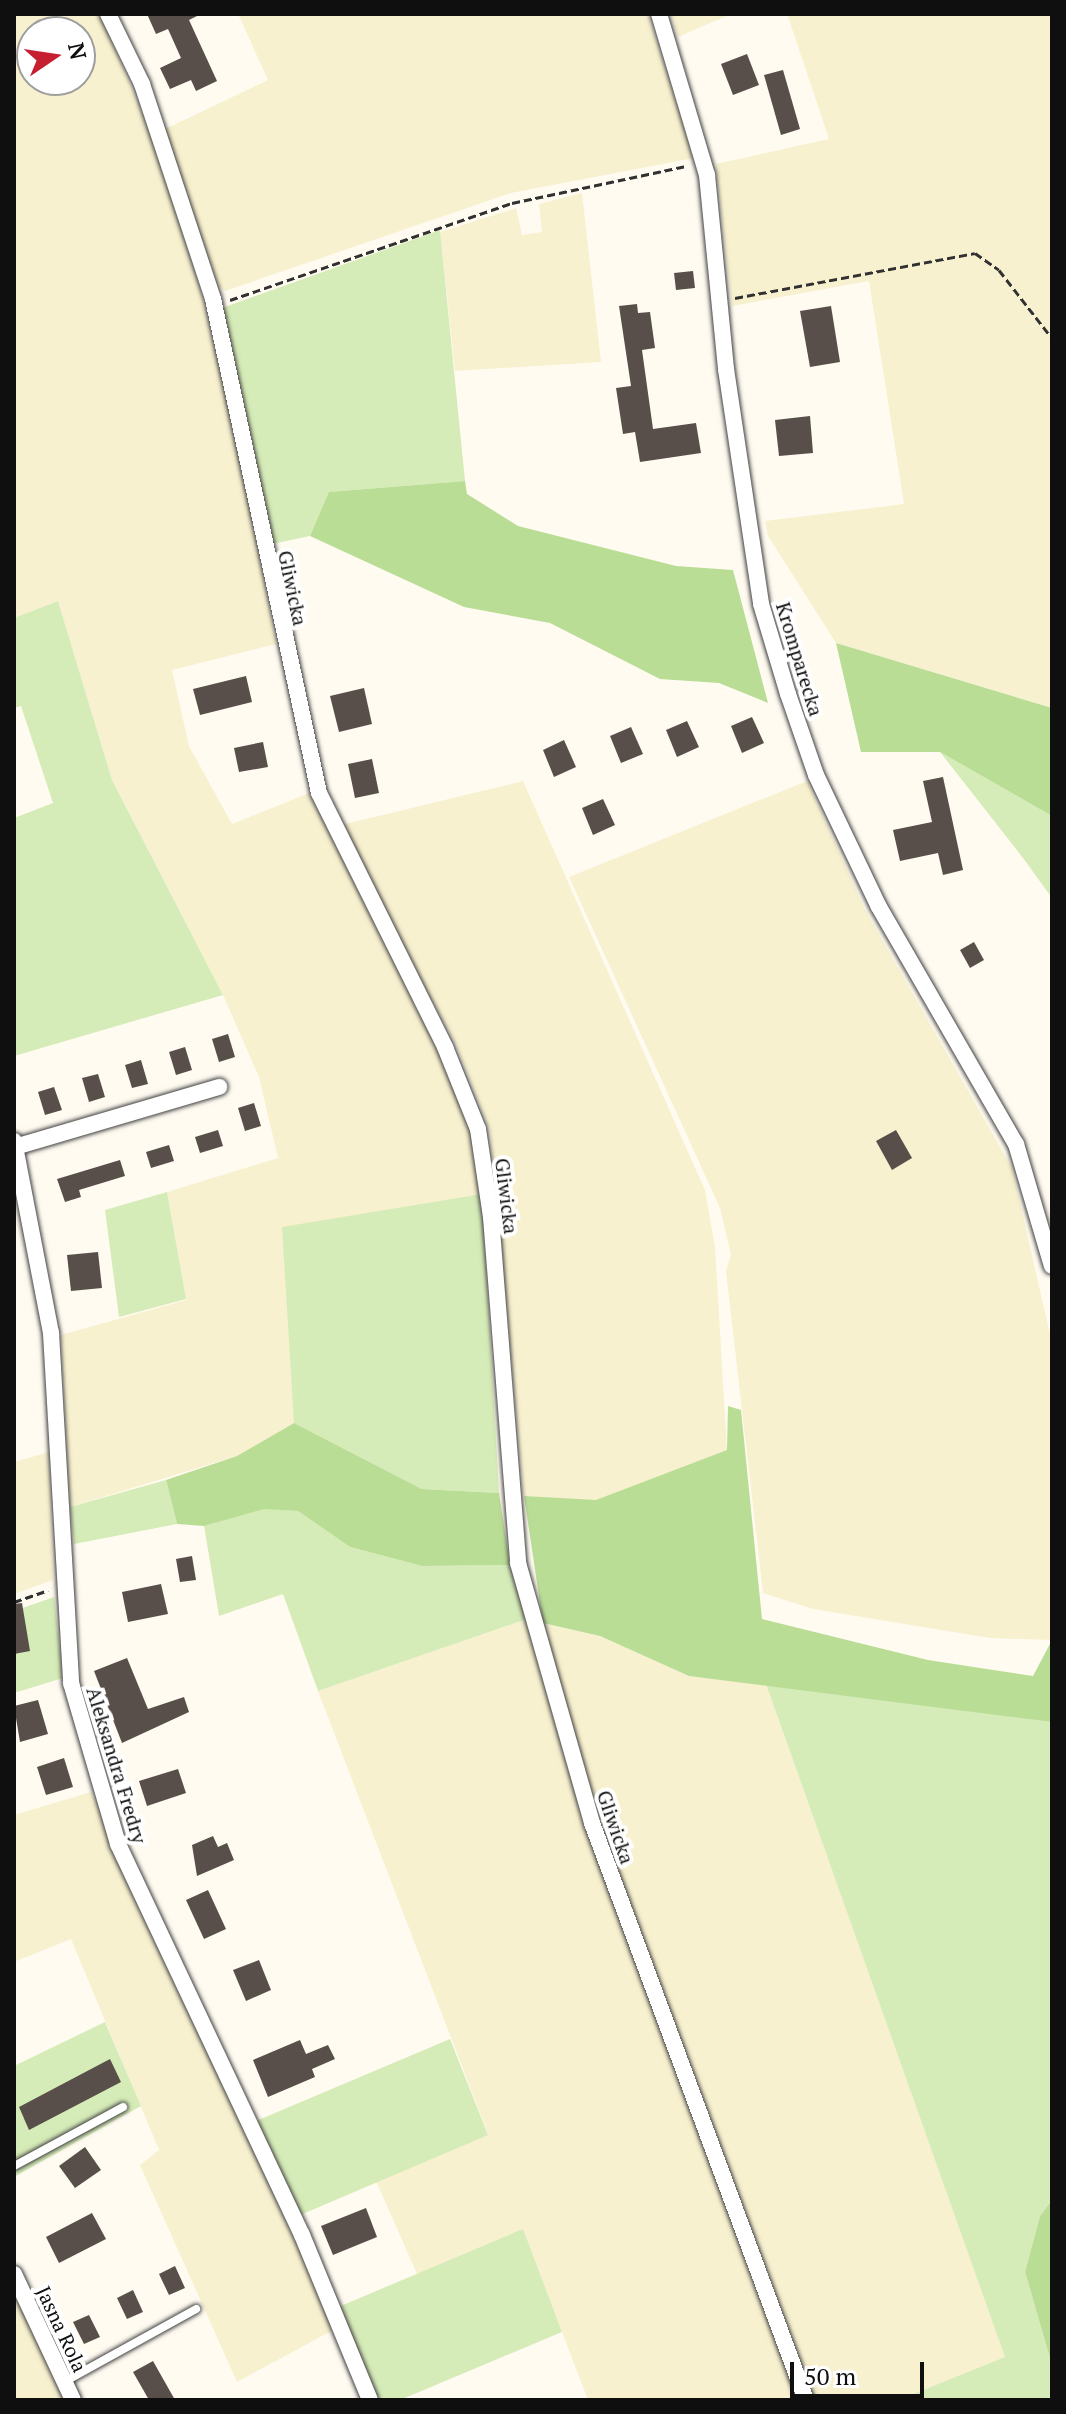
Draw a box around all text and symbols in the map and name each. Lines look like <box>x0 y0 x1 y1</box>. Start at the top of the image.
north arrow <box>16 16 96 96</box>
text: N <box>62 40 94 62</box>
street label: Gliwicka <box>273 548 313 628</box>
street label: Kromparecka <box>771 599 829 719</box>
street label: Gliwicka <box>490 1157 524 1235</box>
street label: Aleksandra Fredry <box>82 1684 152 1846</box>
street label: Gliwicka <box>592 1787 640 1867</box>
street label: Jasna Rola <box>32 2282 92 2376</box>
scale bar <box>794 2346 928 2396</box>
text: 50 m <box>804 2360 856 2392</box>

